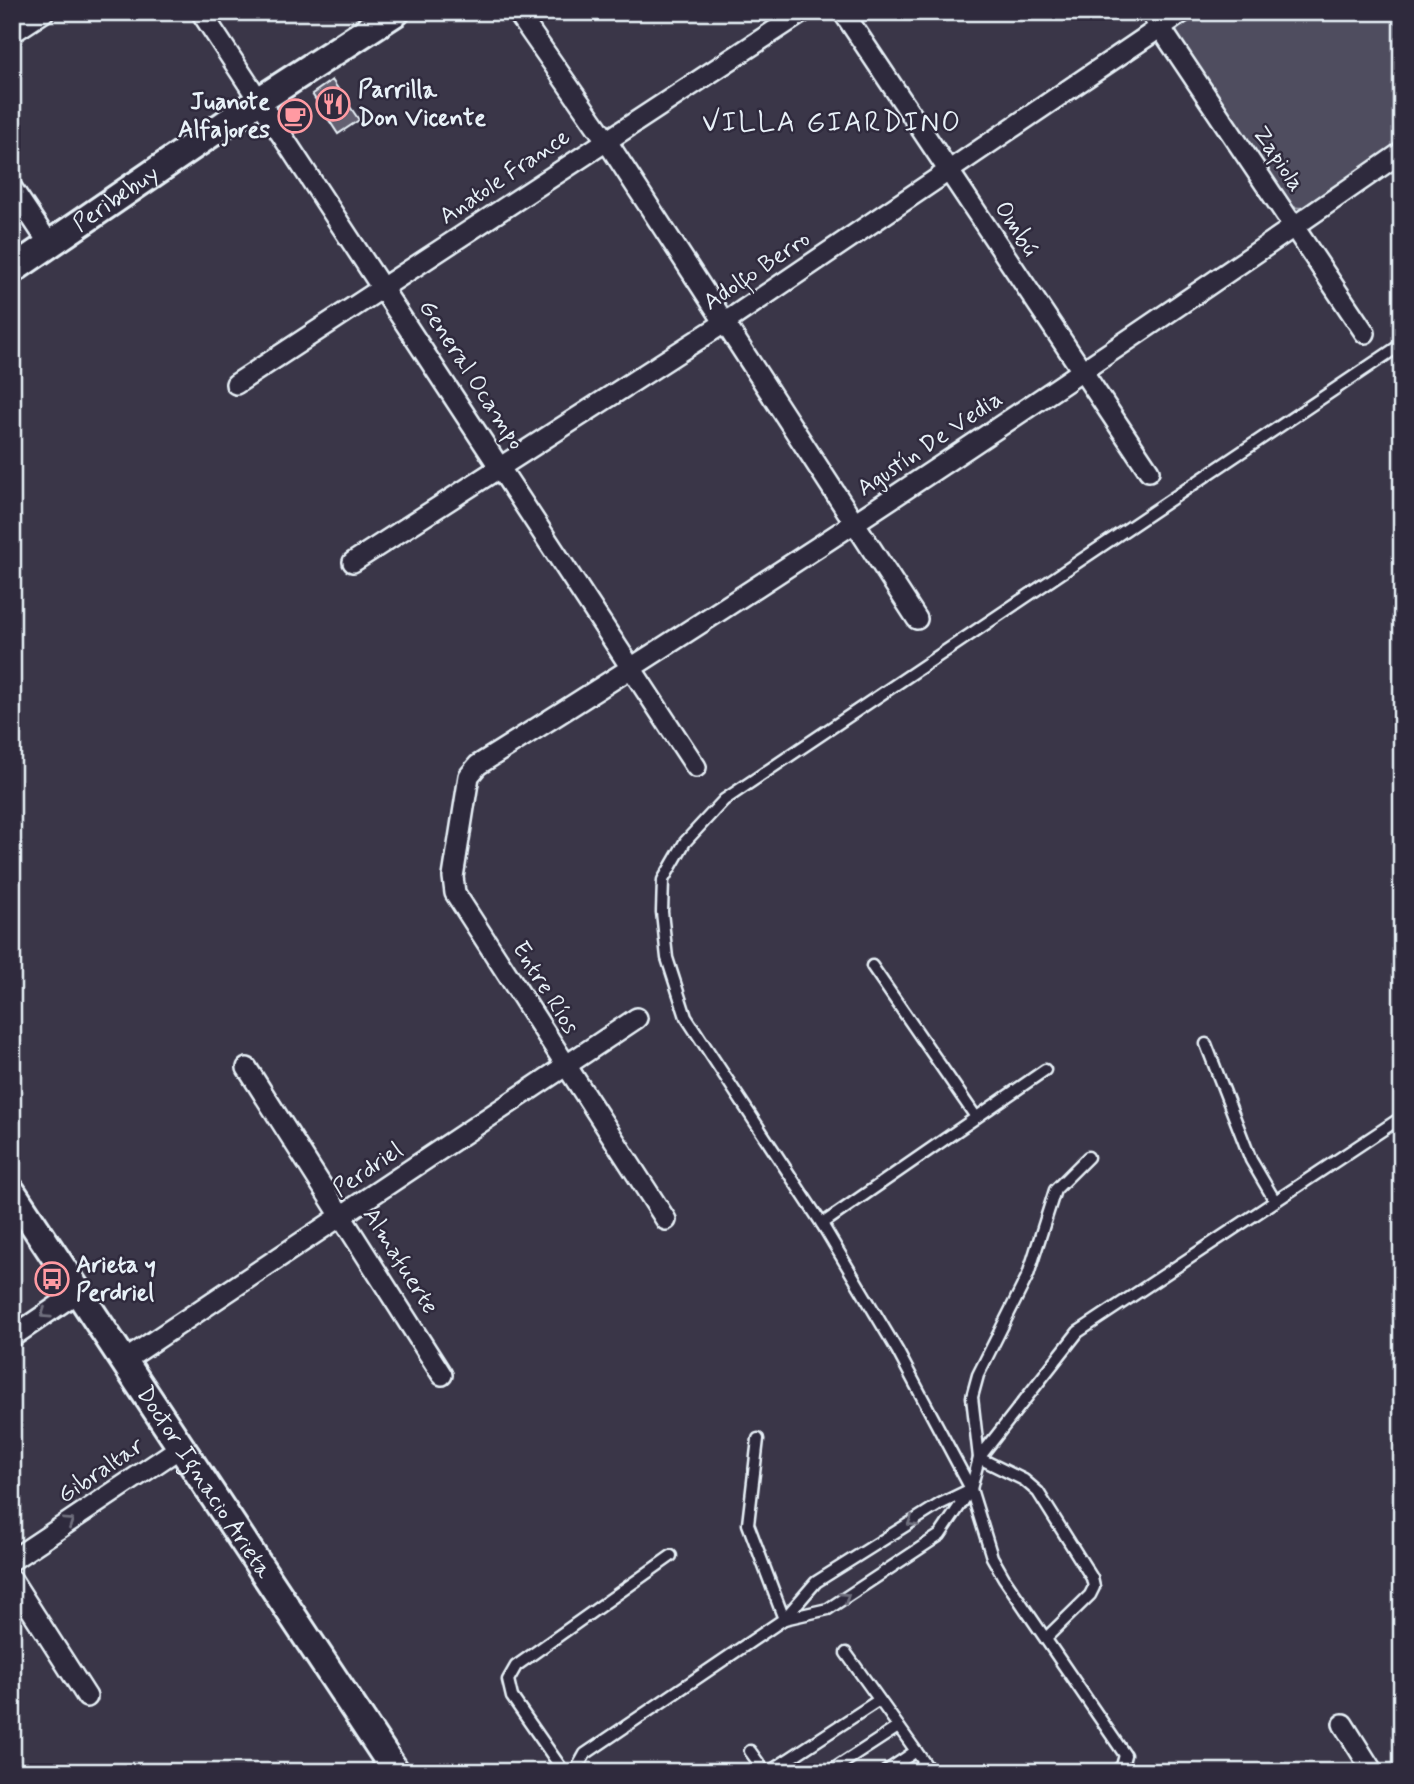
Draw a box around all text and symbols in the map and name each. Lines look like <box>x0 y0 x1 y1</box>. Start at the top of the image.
place label: Parrilla Don Vicente <box>358 75 486 134</box>
restaurant icon: Parrilla Don Vicente <box>314 85 352 123</box>
place label: Juanote Alfajores <box>178 87 270 147</box>
cafe icon: Juanote Alfajores <box>276 97 314 135</box>
district label: VILLA GIARDINO <box>702 105 962 142</box>
street label: Zapiola <box>1245 120 1311 198</box>
street label: Anatole France <box>434 122 576 232</box>
street label: Peribebuy <box>67 158 165 239</box>
street label: Ombú <box>987 195 1046 263</box>
street label: Adolfo Berro <box>697 224 818 320</box>
street label: General Ocampo <box>411 294 531 456</box>
street label: Agustín De Vedia <box>851 384 1009 504</box>
street label: Entre Ríos <box>504 936 586 1041</box>
street label: Perdriel <box>327 1135 409 1205</box>
street label: Almafuerte <box>355 1202 445 1320</box>
place label: Arieta y Perdriel <box>76 1250 156 1309</box>
bus stop icon: Arieta y Perdriel <box>33 1260 71 1298</box>
one-way arrow <box>40 1306 53 1318</box>
street label: Doctor Ignacio Arieta <box>129 1380 279 1585</box>
street label: Gibraltar <box>52 1430 151 1511</box>
one-way arrow <box>907 1513 920 1526</box>
one-way arrow <box>61 1518 74 1530</box>
one-way arrow <box>838 1593 851 1606</box>

